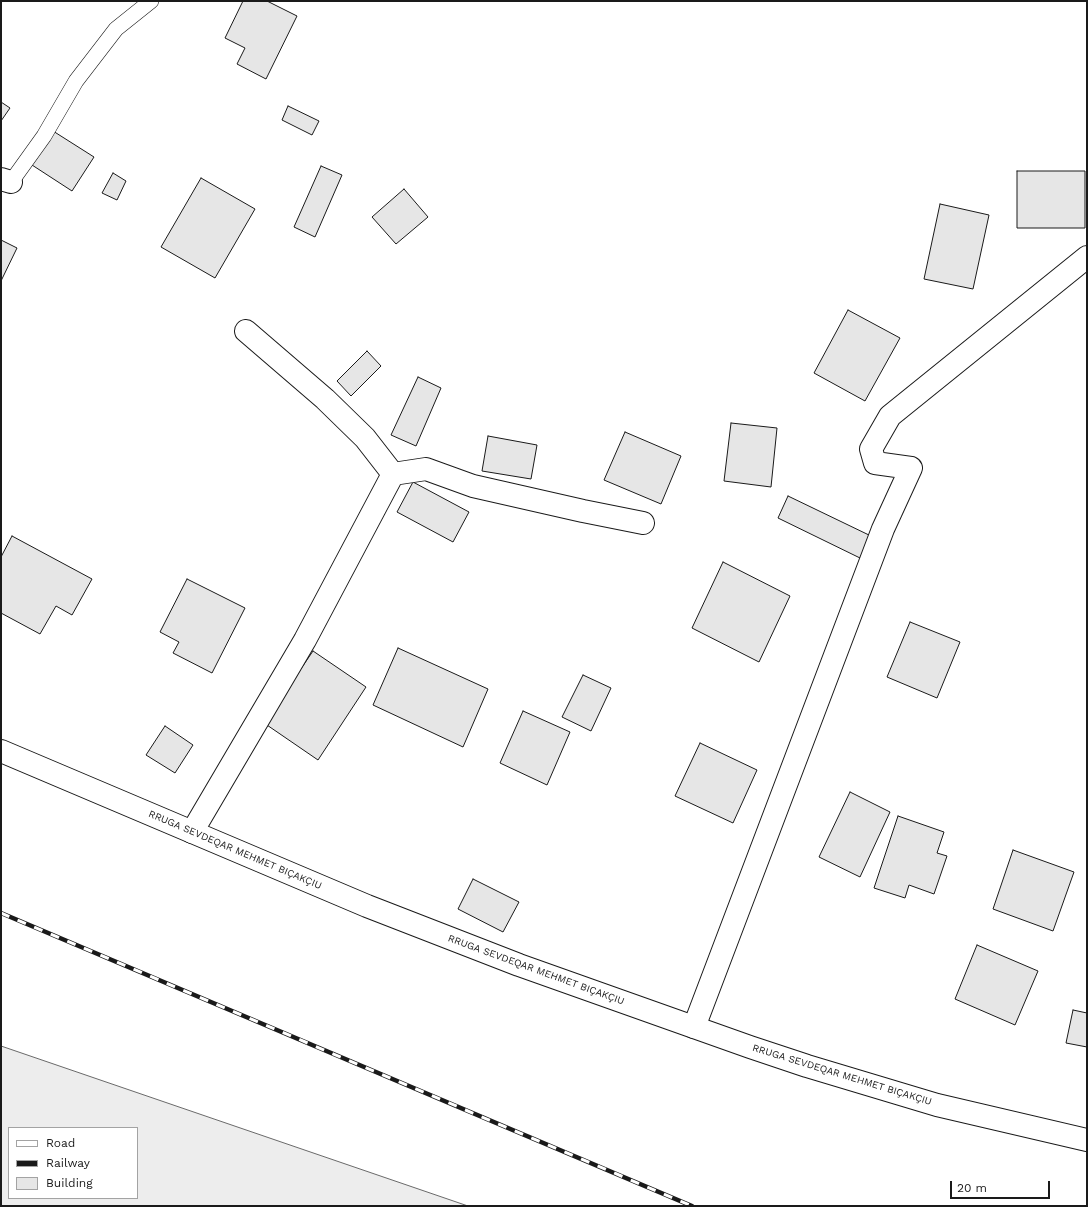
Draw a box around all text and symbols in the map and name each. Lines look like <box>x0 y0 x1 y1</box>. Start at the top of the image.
street label: RRUGA SEVDEQAR MEHMET BIÇAKÇIU <box>147 808 323 892</box>
street label: RRUGA SEVDEQAR MEHMET BIÇAKÇIU <box>446 932 626 1008</box>
street label: RRUGA SEVDEQAR MEHMET BIÇAKÇIU <box>751 1042 933 1108</box>
legend <box>8 1127 138 1199</box>
text: Road <box>46 1136 75 1150</box>
text: Railway <box>46 1156 90 1170</box>
scale bar <box>952 1173 1052 1199</box>
text: Building <box>46 1176 93 1190</box>
text: 20 m <box>957 1181 987 1195</box>

